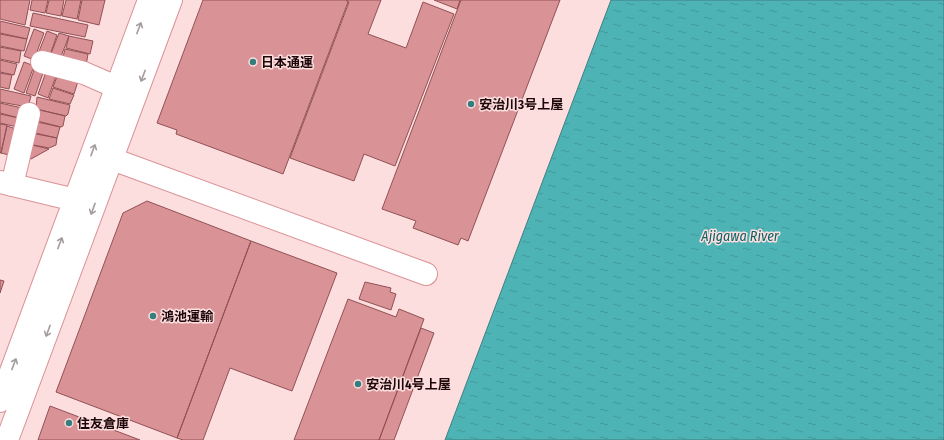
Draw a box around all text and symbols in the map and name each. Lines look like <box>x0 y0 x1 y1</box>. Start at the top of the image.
one-way arrow <box>135 22 143 34</box>
place label: 日本通運 <box>261 55 313 70</box>
marker: 日本通運 <box>248 57 258 67</box>
one-way arrow <box>139 69 147 81</box>
place label: 安治川3号上屋 <box>479 97 563 112</box>
marker: 安治川3号上屋 <box>466 99 476 109</box>
one-way arrow <box>90 144 98 156</box>
one-way arrow <box>89 202 97 214</box>
water label: Ajigawa River <box>700 228 780 245</box>
one-way arrow <box>56 237 64 249</box>
place label: 鴻池運輸 <box>161 309 214 324</box>
marker: 鴻池運輸 <box>148 311 158 321</box>
one-way arrow <box>43 324 51 336</box>
one-way arrow <box>10 359 18 371</box>
place label: 安治川4号上屋 <box>366 377 451 392</box>
marker: 安治川4号上屋 <box>353 379 363 389</box>
place label: 住友倉庫 <box>77 416 129 431</box>
marker: 住友倉庫 <box>64 418 74 428</box>

